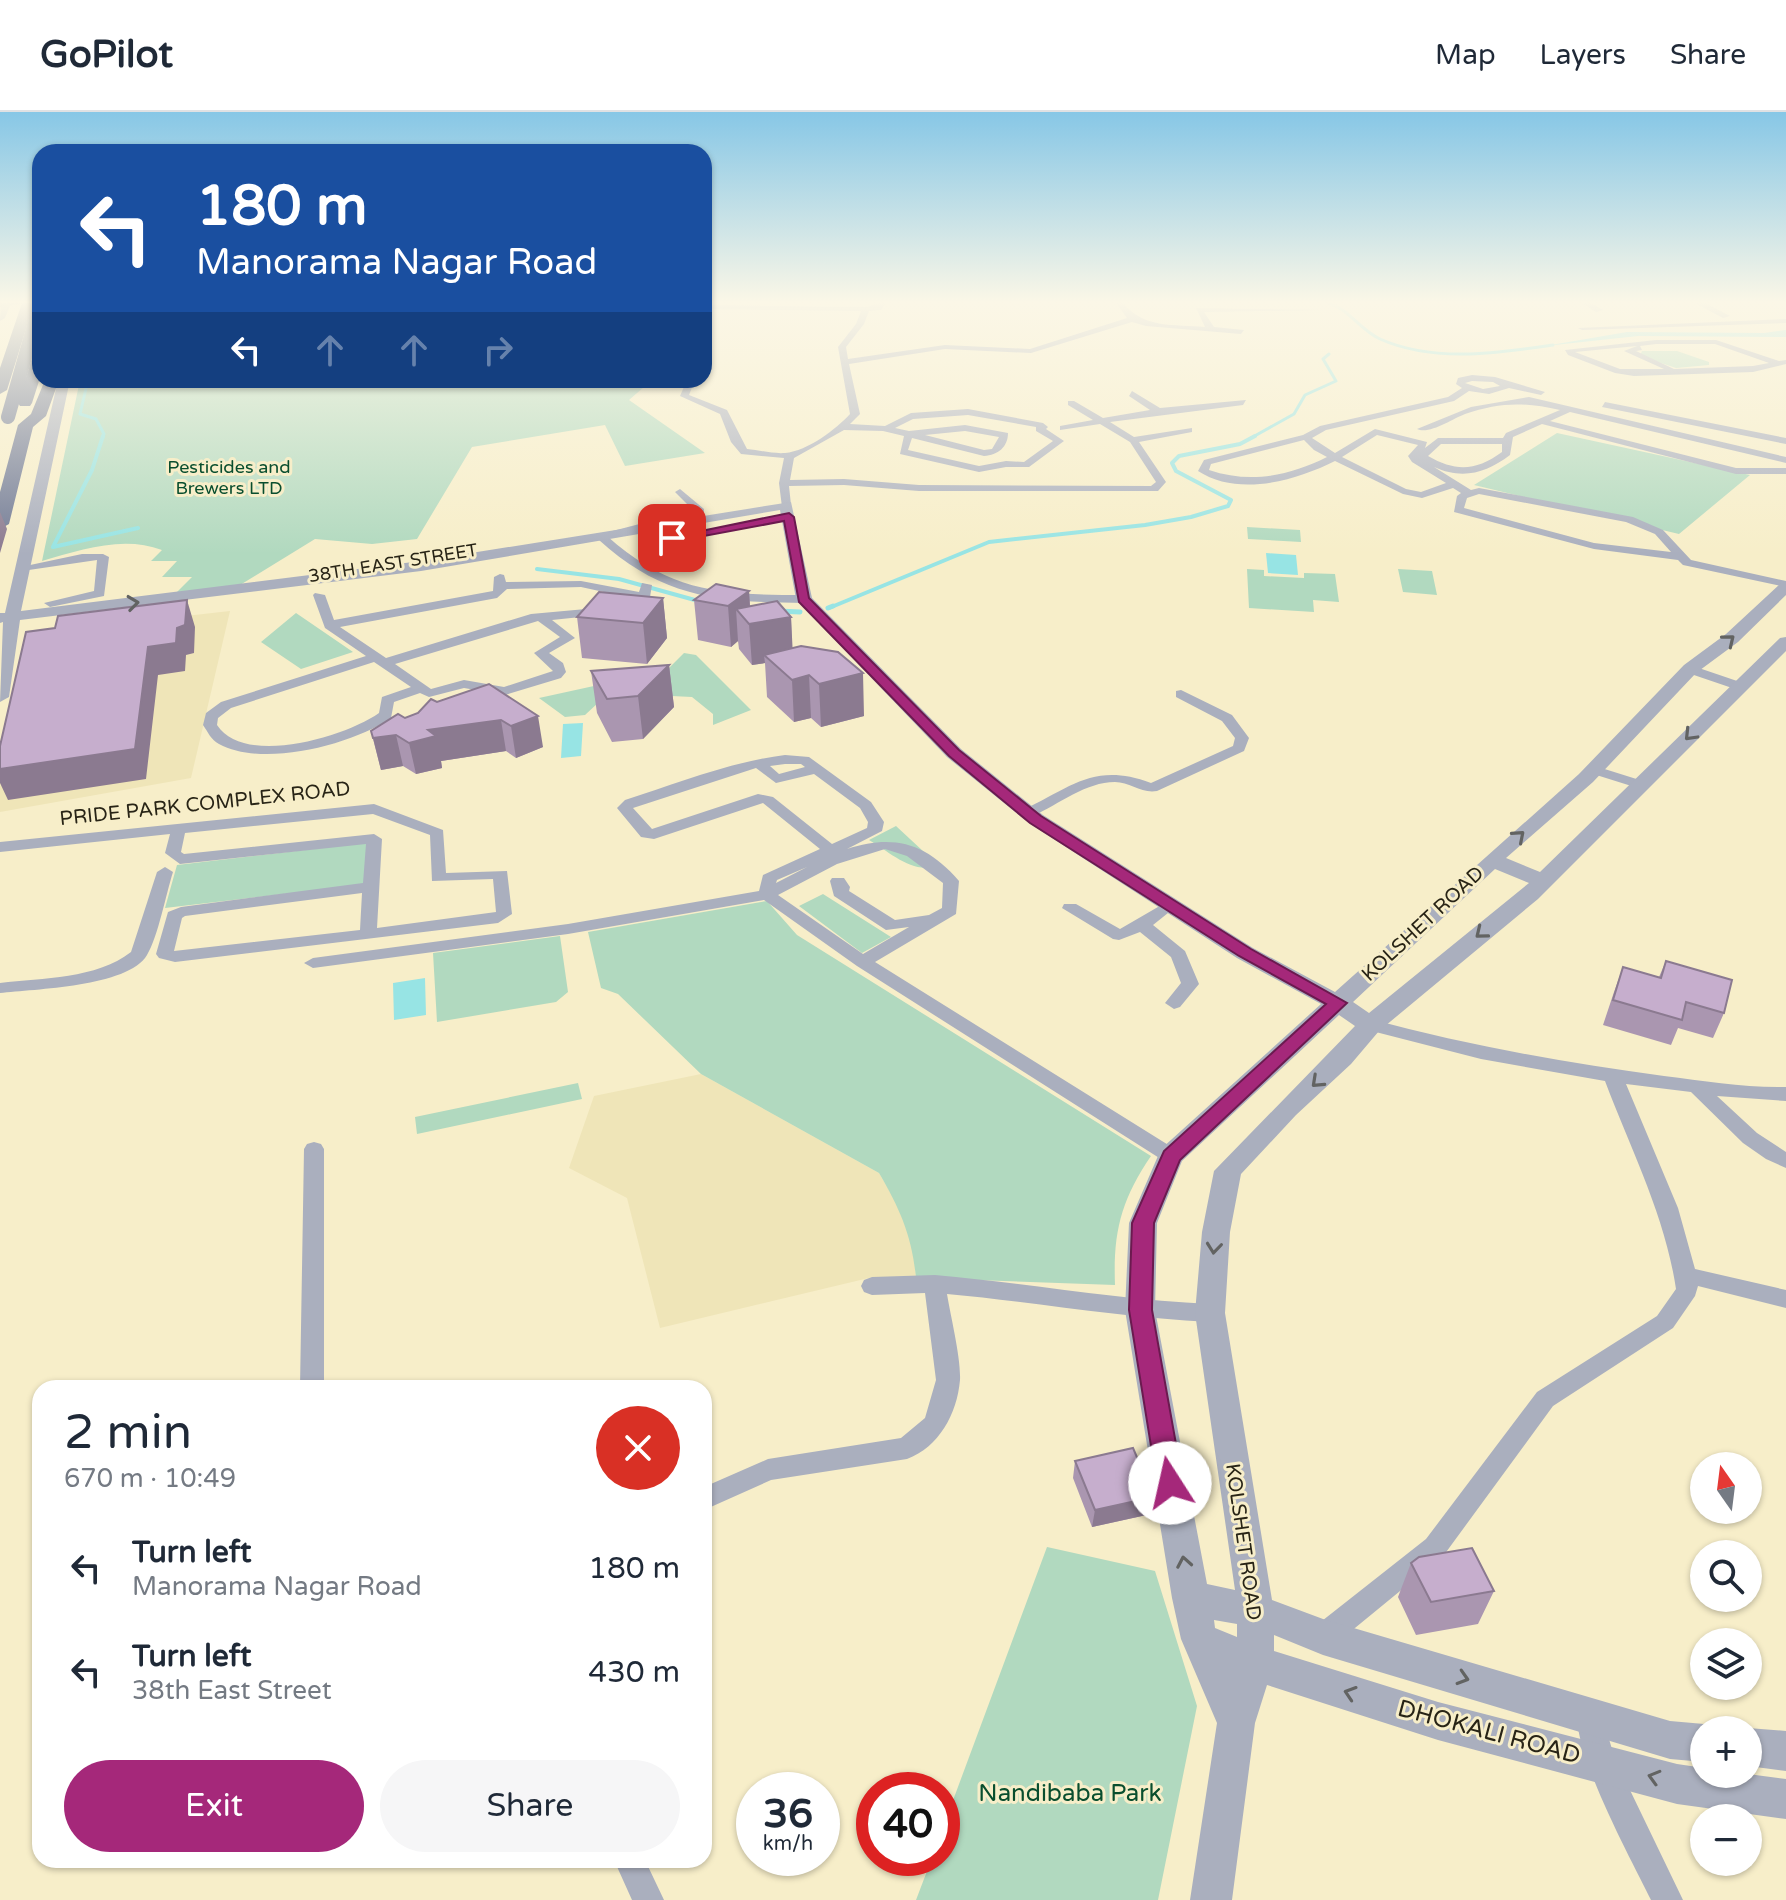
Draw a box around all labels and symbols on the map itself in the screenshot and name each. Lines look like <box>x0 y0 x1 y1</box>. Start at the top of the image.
park label: Pesticides and Brewers LTD <box>167 456 291 499</box>
pin <box>638 504 706 572</box>
street label: 38TH EAST STREET <box>307 539 479 587</box>
one-way arrow <box>126 595 140 612</box>
one-way arrow <box>1719 635 1734 649</box>
one-way arrow <box>1684 726 1699 740</box>
street label: PRIDE PARK COMPLEX ROAD <box>58 777 352 831</box>
one-way arrow <box>1510 832 1525 846</box>
street label: KOLSHET ROAD <box>1357 861 1489 987</box>
one-way arrow <box>1476 924 1491 938</box>
one-way arrow <box>1311 1072 1326 1086</box>
one-way arrow <box>1206 1242 1223 1255</box>
position arrow <box>1128 1441 1212 1525</box>
north arrow <box>1690 1452 1762 1524</box>
street label: KOLSHET ROAD <box>1220 1462 1266 1622</box>
one-way arrow <box>1176 1555 1193 1569</box>
one-way arrow <box>1455 1669 1469 1685</box>
one-way arrow <box>1343 1686 1357 1702</box>
street label: DHOKALI ROAD <box>1394 1694 1584 1770</box>
one-way arrow <box>1648 1770 1661 1786</box>
speed limit sign: 40 <box>856 1772 960 1876</box>
park label: Nandibaba Park <box>978 1779 1162 1808</box>

